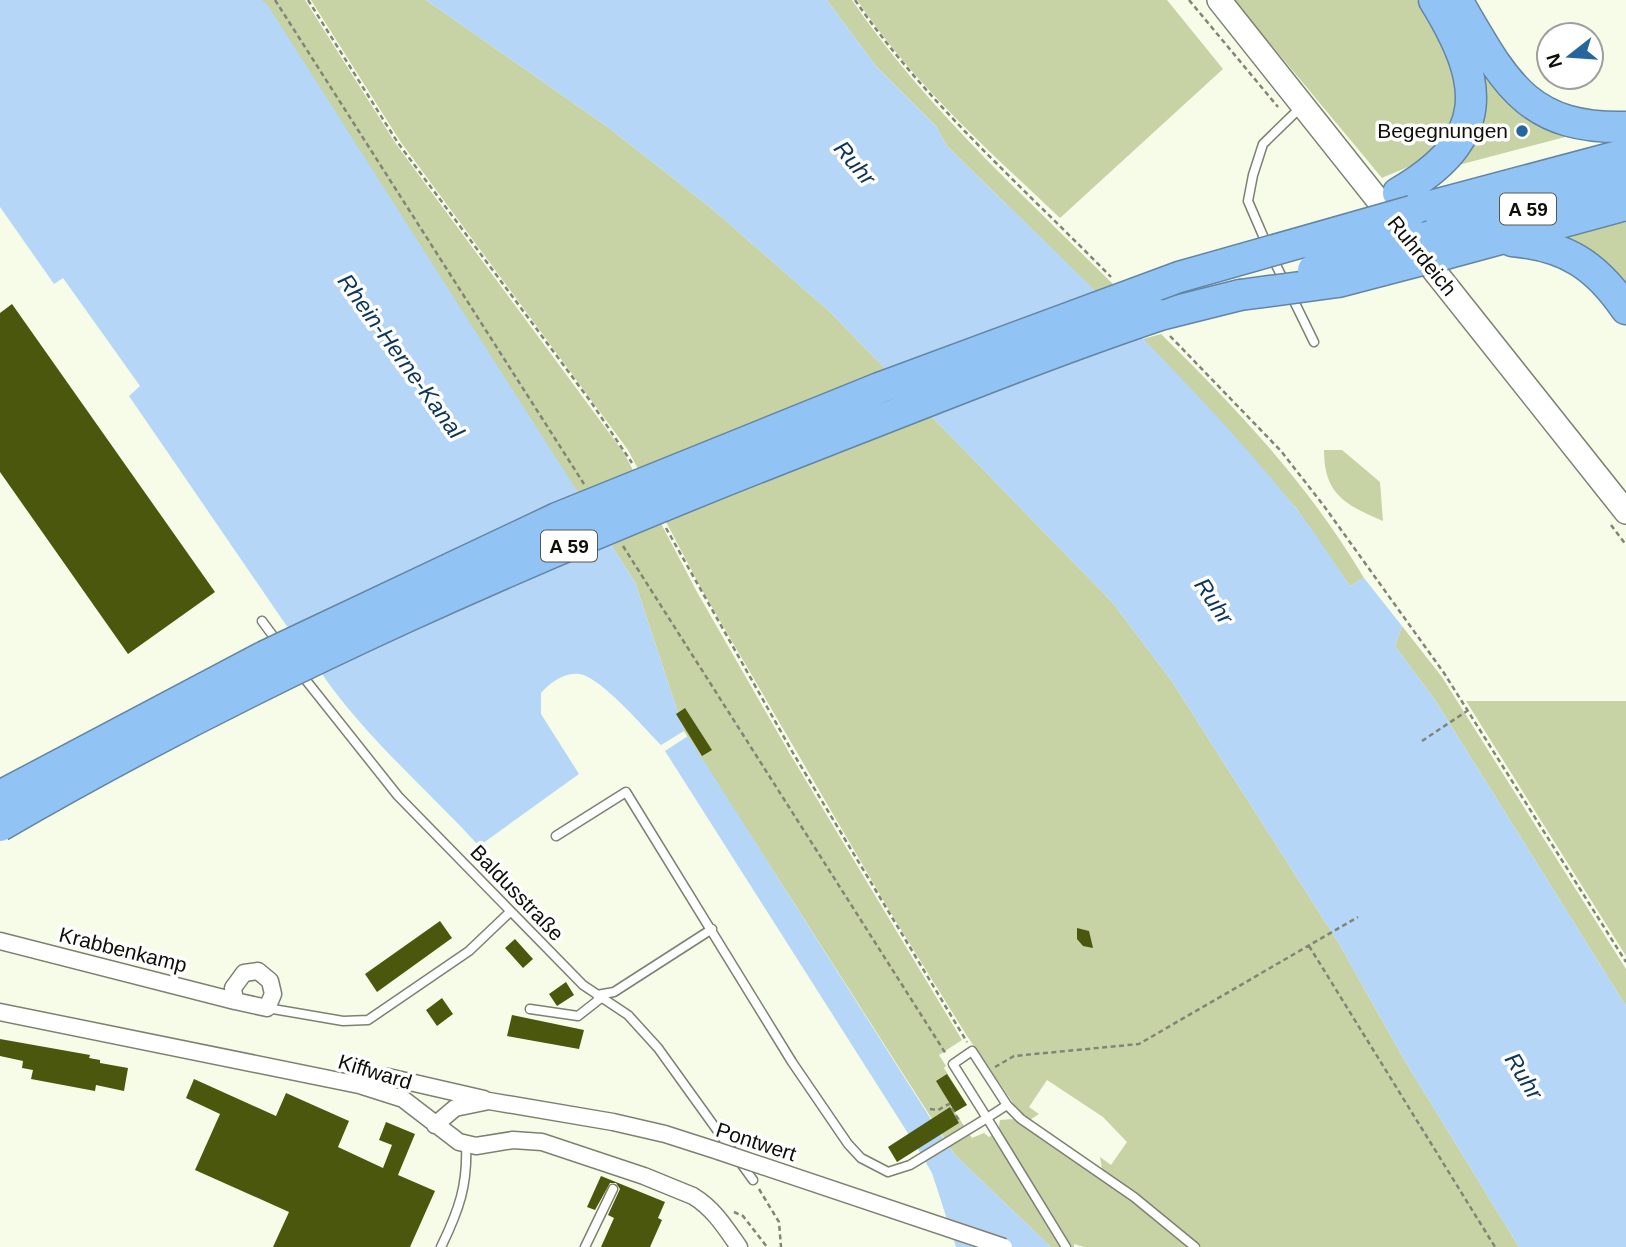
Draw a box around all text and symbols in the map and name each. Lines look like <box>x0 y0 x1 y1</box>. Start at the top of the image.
north arrow <box>1535 21 1605 91</box>
text: N <box>1542 51 1566 70</box>
place label: Begegnungen <box>1377 119 1508 142</box>
marker: Begegnungen <box>1514 123 1530 139</box>
water label: Ruhr <box>829 136 882 191</box>
road number: A 59 <box>1500 194 1556 224</box>
street label: Ruhrdeich <box>1383 211 1461 300</box>
water label: Rhein-Herne-Kanal <box>333 269 470 444</box>
road number: A 59 <box>541 530 597 562</box>
water label: Ruhr <box>1189 573 1239 630</box>
street label: Baldusstraße <box>466 840 569 945</box>
street label: Krabbenkamp <box>57 923 189 976</box>
water label: Ruhr <box>1500 1048 1549 1105</box>
street label: Kiffward <box>336 1049 415 1094</box>
street label: Pontwert <box>713 1118 799 1165</box>

